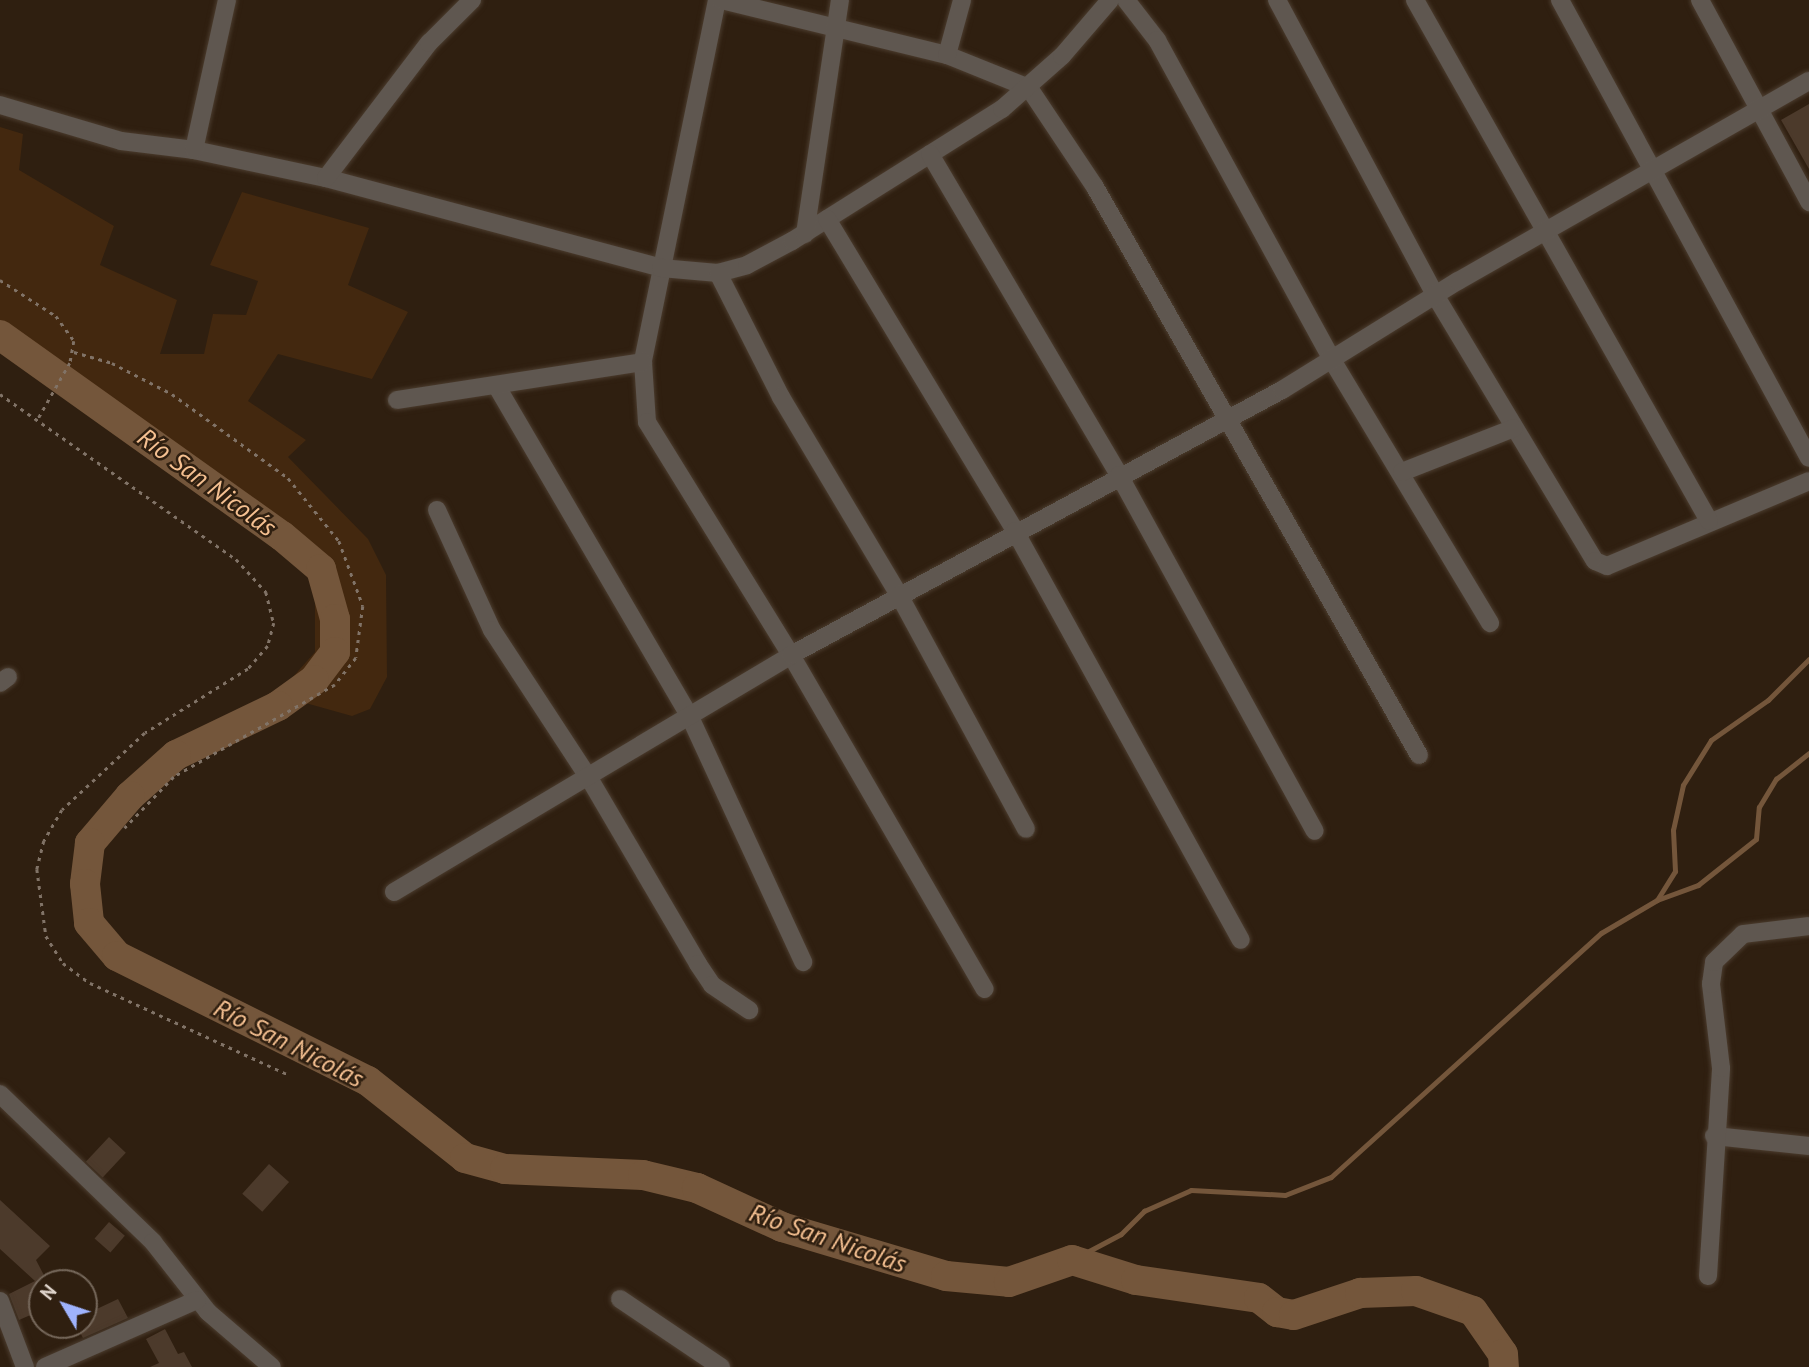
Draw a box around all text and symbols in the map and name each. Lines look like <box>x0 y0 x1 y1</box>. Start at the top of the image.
water label: Río San Nicolás <box>132 421 282 543</box>
water label: Río San Nicolás <box>209 992 369 1094</box>
water label: Río San Nicolás <box>745 1197 911 1279</box>
north arrow <box>28 1269 98 1339</box>
text: N <box>35 1280 61 1304</box>

